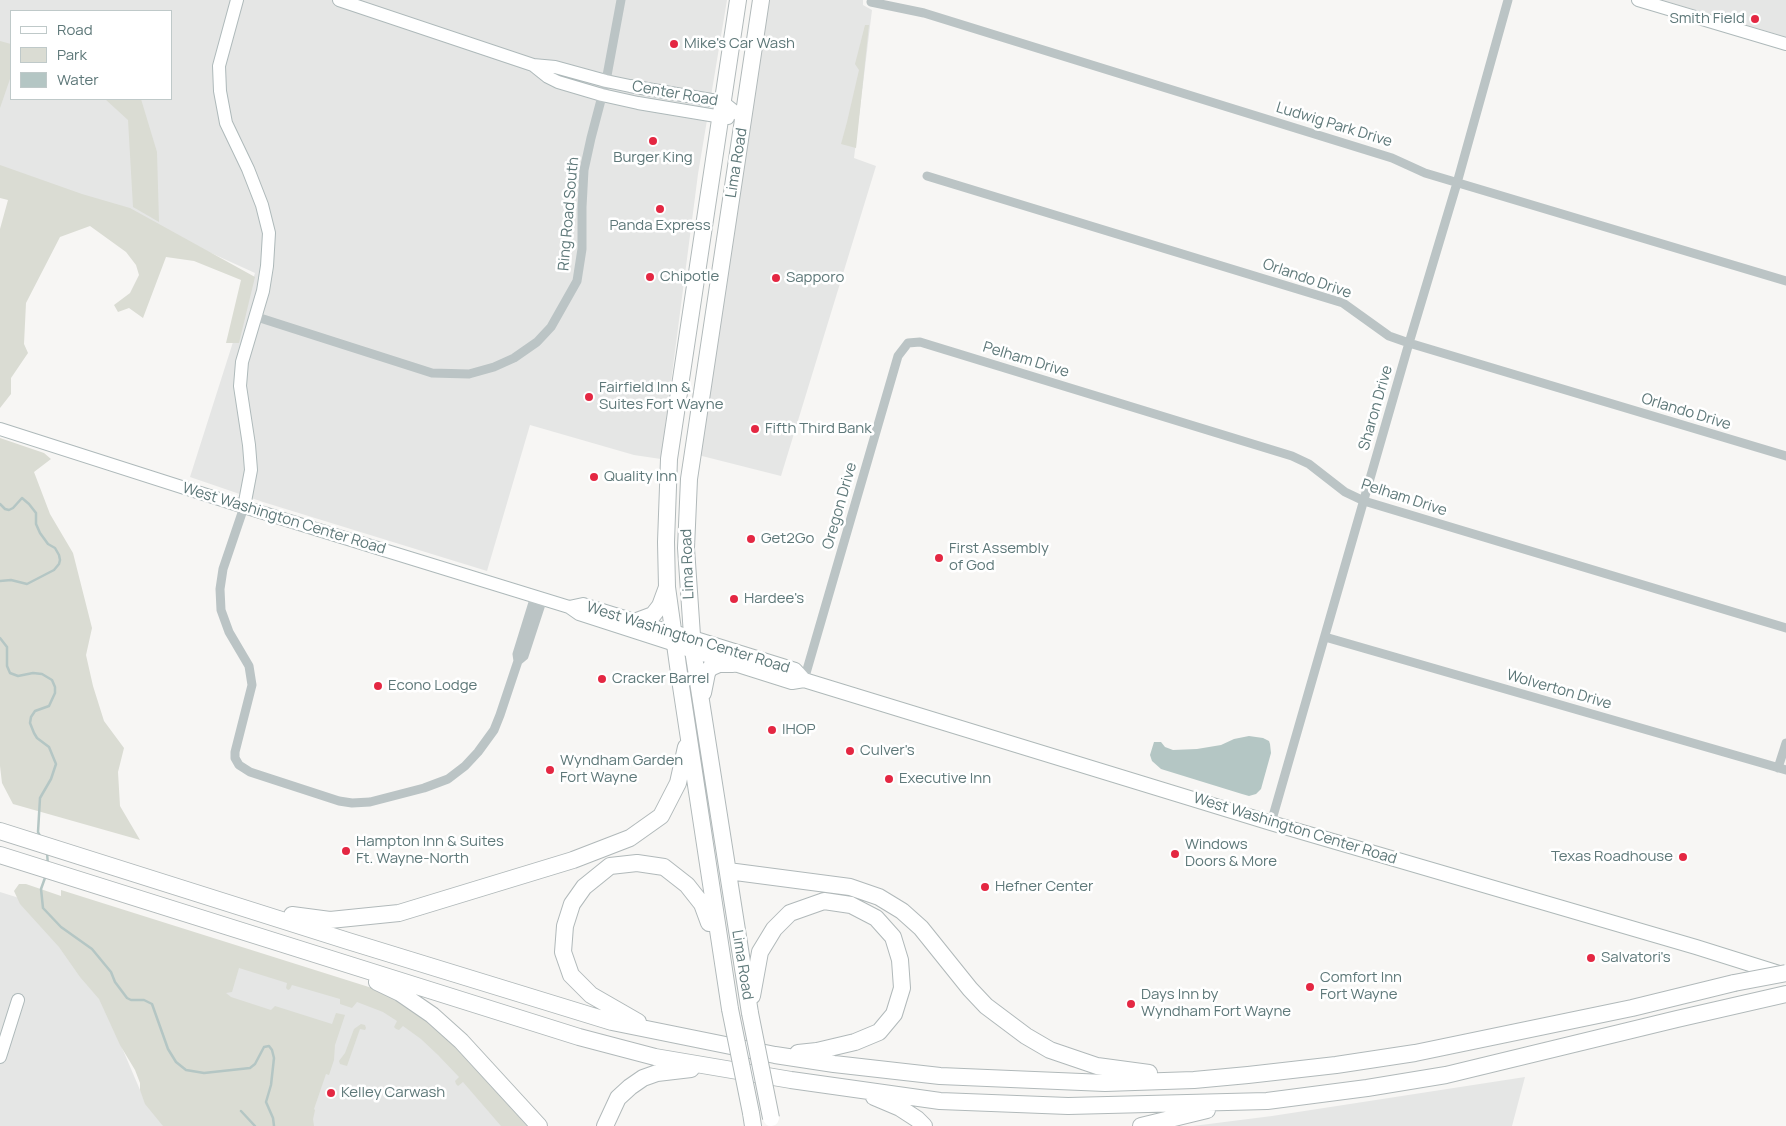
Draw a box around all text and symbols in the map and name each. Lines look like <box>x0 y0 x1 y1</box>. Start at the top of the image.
legend <box>10 10 172 100</box>
place label: Smith Field <box>1669 10 1745 28</box>
marker: Smith Field <box>1749 13 1761 25</box>
text: Road <box>57 19 93 40</box>
place label: Mike's Car Wash <box>684 35 795 53</box>
marker: Mike's Car Wash <box>668 38 680 50</box>
text: Park <box>57 44 87 65</box>
text: Water <box>57 69 99 90</box>
street label: Center Road <box>631 78 719 110</box>
street label: Ludwig Park Drive <box>1274 99 1394 151</box>
street label: Lima Road <box>723 127 751 199</box>
marker: Burger King <box>647 135 659 147</box>
place label: Burger King <box>613 149 693 167</box>
street label: Ring Road South <box>555 156 583 272</box>
marker: Panda Express <box>654 203 666 215</box>
place label: Panda Express <box>609 217 711 235</box>
street label: Orlando Drive <box>1260 255 1354 303</box>
place label: Chipotle <box>660 268 719 286</box>
place label: Sapporo <box>786 269 844 287</box>
marker: Chipotle <box>644 271 656 283</box>
marker: Sapporo <box>770 272 782 284</box>
street label: Pelham Drive <box>981 338 1071 382</box>
street label: Sharon Drive <box>1355 363 1397 453</box>
place label: Fairfield Inn & Suites Fort Wayne <box>599 379 723 414</box>
street label: Orlando Drive <box>1639 390 1733 434</box>
marker: Fairfield Inn & Suites Fort Wayne <box>583 391 595 403</box>
place label: Fifth Third Bank <box>765 420 872 438</box>
marker: Fifth Third Bank <box>749 423 761 435</box>
street label: Oregon Drive <box>819 460 861 552</box>
place label: Quality Inn <box>604 468 677 486</box>
marker: Quality Inn <box>588 471 600 483</box>
street label: Pelham Drive <box>1359 476 1449 520</box>
street label: West Washington Center Road <box>180 479 388 559</box>
street label: Lima Road <box>678 528 698 600</box>
place label: Get2Go <box>761 530 814 548</box>
marker: Get2Go <box>745 533 757 545</box>
place label: First Assembly of God <box>949 540 1049 575</box>
marker: First Assembly of God <box>933 552 945 564</box>
place label: Hardee's <box>744 590 804 608</box>
marker: Hardee's <box>728 593 740 605</box>
street label: West Washington Center Road <box>584 598 792 678</box>
street label: Wolverton Drive <box>1504 666 1614 714</box>
place label: Cracker Barrel <box>612 670 709 688</box>
marker: Cracker Barrel <box>596 673 608 685</box>
place label: Econo Lodge <box>388 677 477 695</box>
marker: Econo Lodge <box>372 680 384 692</box>
place label: IHOP <box>782 721 816 739</box>
marker: IHOP <box>766 724 778 736</box>
place label: Culver's <box>860 742 915 760</box>
marker: Culver's <box>844 745 856 757</box>
place label: Wyndham Garden Fort Wayne <box>560 752 683 787</box>
marker: Wyndham Garden Fort Wayne <box>544 764 556 776</box>
place label: Executive Inn <box>899 770 991 788</box>
marker: Executive Inn <box>883 773 895 785</box>
street label: West Washington Center Road <box>1191 789 1399 869</box>
place label: Hampton Inn & Suites Ft. Wayne-North <box>356 833 504 868</box>
place label: Windows Doors & More <box>1185 836 1277 871</box>
marker: Hampton Inn & Suites Ft. Wayne-North <box>340 845 352 857</box>
marker: Windows Doors & More <box>1169 848 1181 860</box>
place label: Texas Roadhouse <box>1551 848 1673 866</box>
marker: Texas Roadhouse <box>1677 851 1689 863</box>
place label: Hefner Center <box>995 878 1093 896</box>
marker: Hefner Center <box>979 881 991 893</box>
street label: Lima Road <box>728 929 756 1001</box>
place label: Salvatori's <box>1601 949 1671 967</box>
marker: Salvatori's <box>1585 952 1597 964</box>
place label: Comfort Inn Fort Wayne <box>1320 969 1402 1004</box>
marker: Comfort Inn Fort Wayne <box>1304 981 1316 993</box>
place label: Days Inn by Wyndham Fort Wayne <box>1141 986 1291 1021</box>
marker: Days Inn by Wyndham Fort Wayne <box>1125 998 1137 1010</box>
place label: Kelley Carwash <box>341 1084 445 1102</box>
marker: Kelley Carwash <box>325 1087 337 1099</box>

